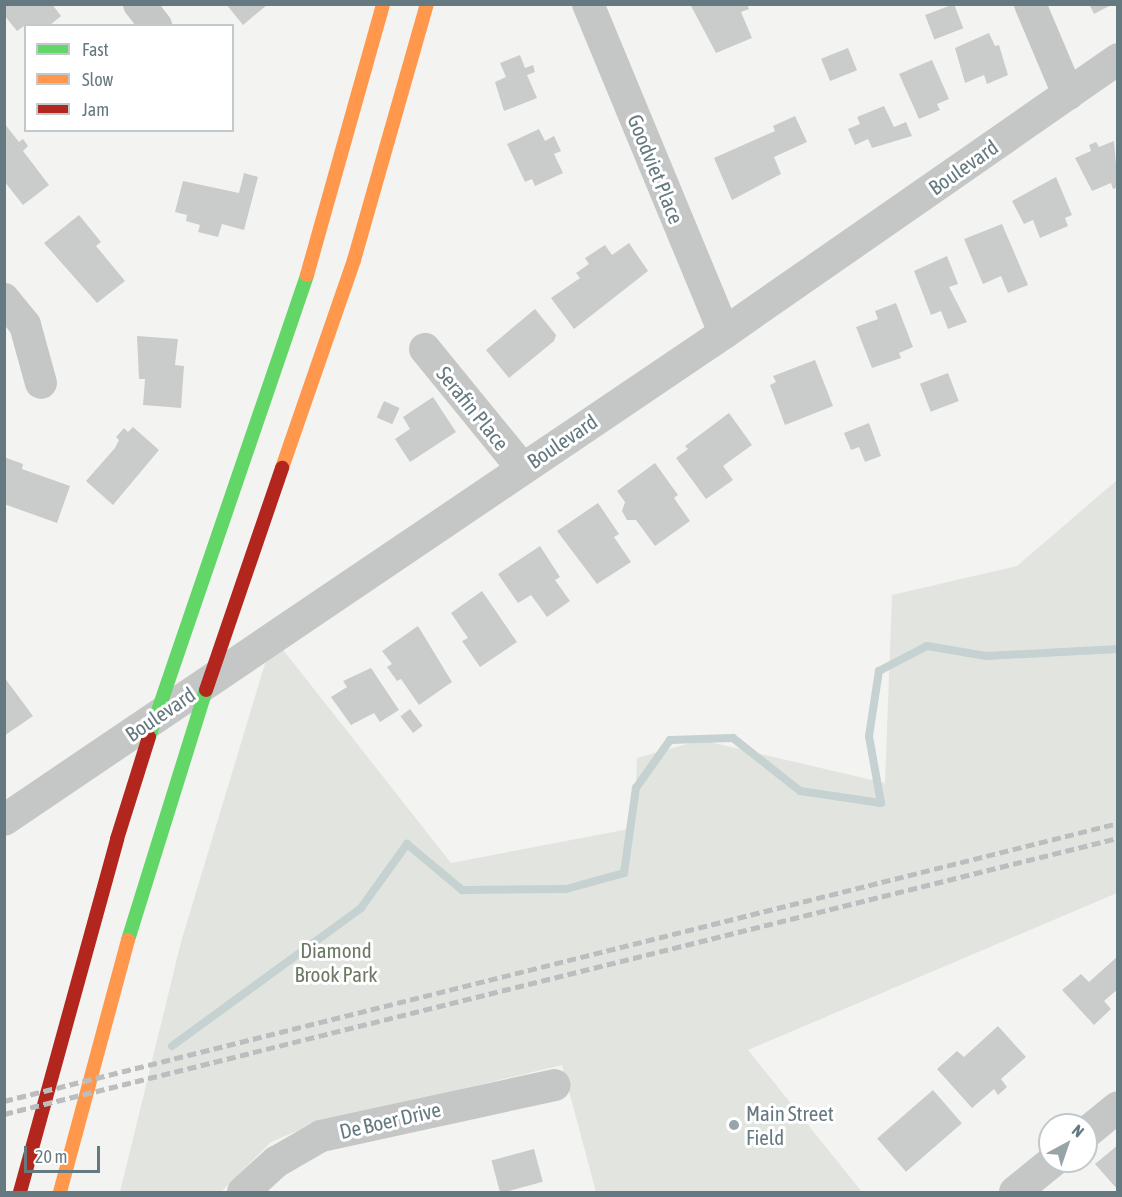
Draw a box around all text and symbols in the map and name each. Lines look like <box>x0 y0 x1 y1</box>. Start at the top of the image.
legend <box>24 24 234 132</box>
text: Fast <box>82 39 109 60</box>
text: Slow <box>82 69 113 90</box>
text: Jam <box>82 99 109 120</box>
street label: Goodviet Place <box>623 111 689 227</box>
street label: Boulevard <box>923 134 1003 200</box>
street label: Serafin Place <box>432 361 514 455</box>
street label: Boulevard <box>522 408 602 474</box>
street label: Boulevard <box>120 681 200 747</box>
park label: Diamond Brook Park <box>294 937 378 987</box>
street label: De Boer Drive <box>337 1096 443 1144</box>
place label: Main Street Field <box>746 1100 834 1150</box>
north arrow <box>1038 1113 1098 1173</box>
marker: Main Street Field <box>727 1118 741 1132</box>
text: N <box>1069 1121 1088 1141</box>
scale bar <box>27 1134 104 1172</box>
text: 20 m <box>35 1146 67 1167</box>

